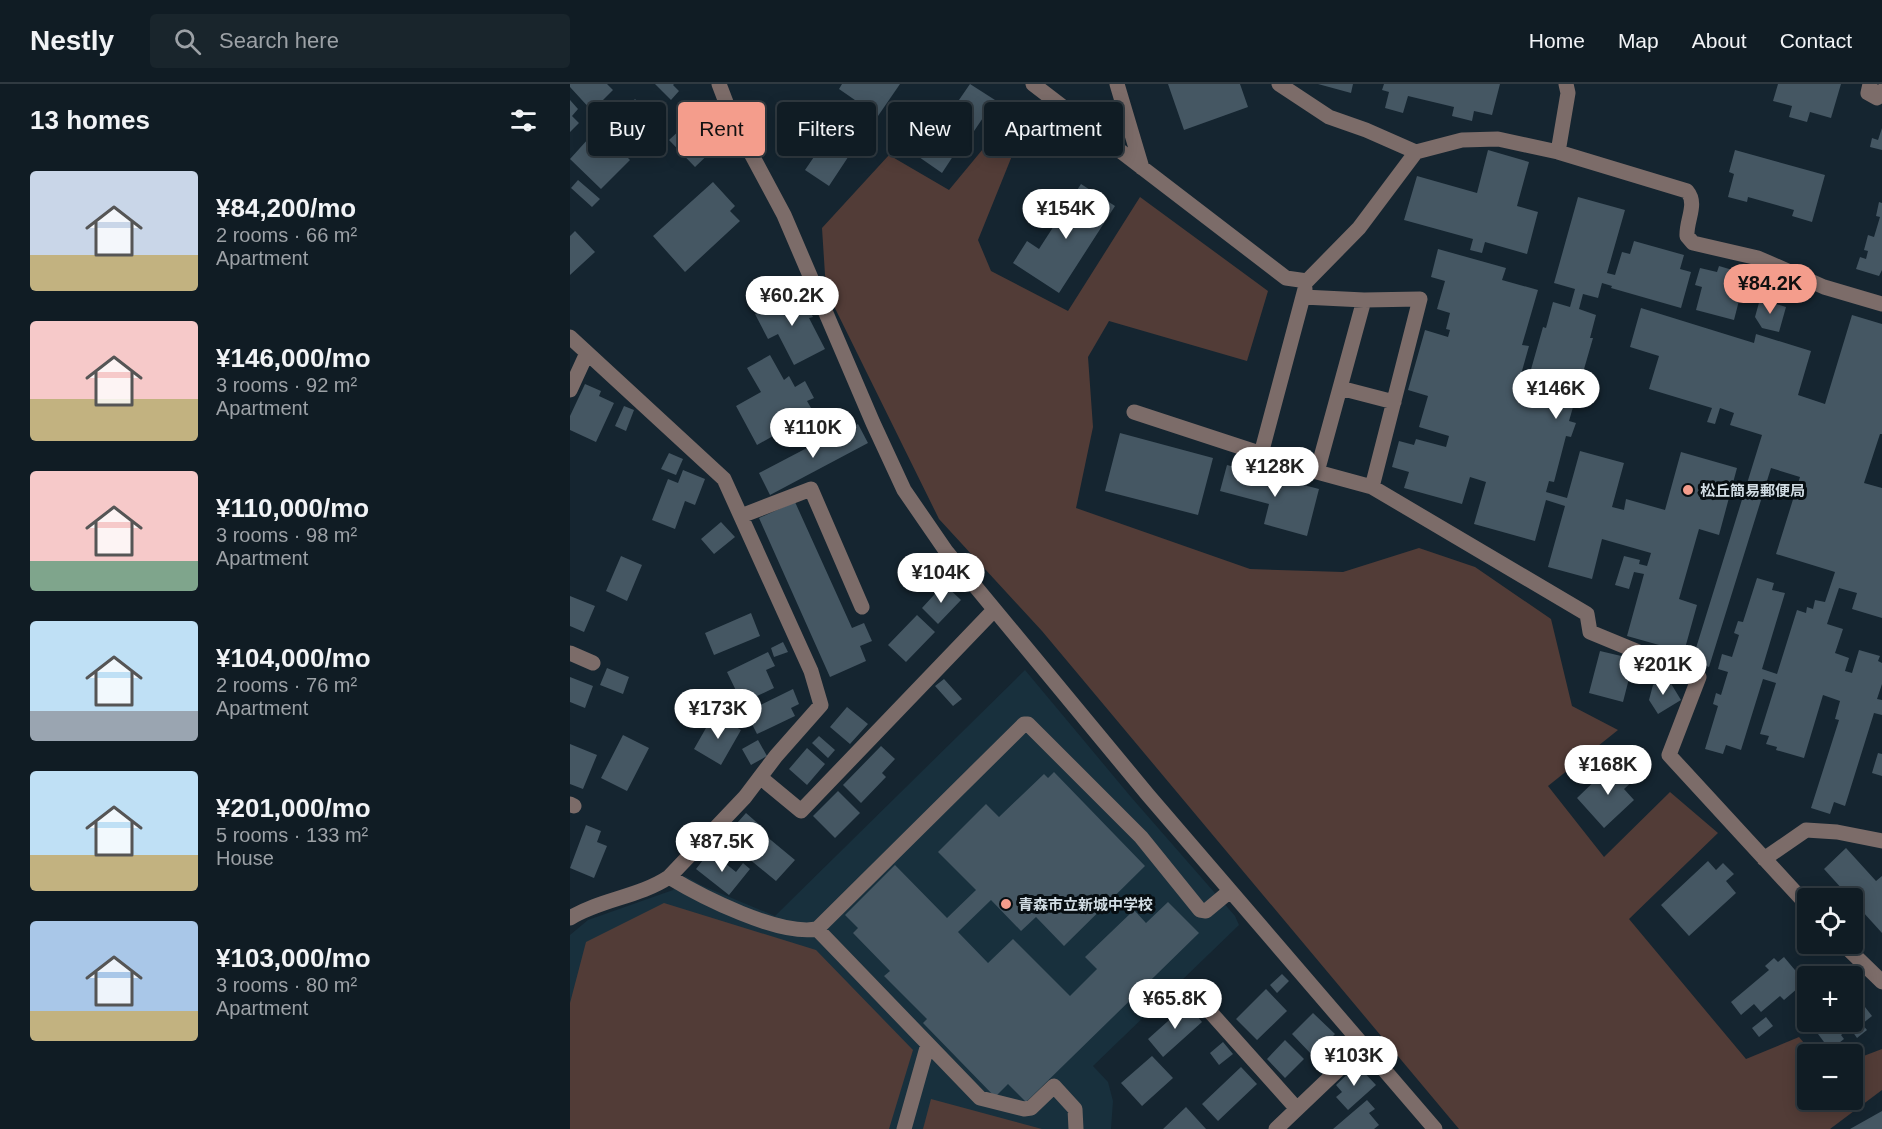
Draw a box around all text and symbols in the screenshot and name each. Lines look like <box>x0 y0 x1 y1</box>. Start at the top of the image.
search box <box>150 14 570 68</box>
text: Nestly <box>30 25 114 56</box>
icon: search <box>171 25 204 58</box>
text: Search here <box>219 28 339 53</box>
text: Home <box>1529 29 1585 52</box>
text: Map <box>1618 29 1659 52</box>
text: About <box>1692 29 1747 52</box>
text: Contact <box>1780 29 1852 52</box>
chip: Buy <box>588 102 666 156</box>
chip: Rent <box>678 102 765 156</box>
chip: Filters <box>777 102 876 156</box>
chip: New <box>888 102 972 156</box>
chip: Apartment <box>984 102 1123 156</box>
icon: filters <box>507 104 540 137</box>
text: 13 homes <box>30 105 150 135</box>
pin: ¥154K <box>1024 189 1108 240</box>
text: ¥84,200/mo <box>216 193 356 223</box>
icon: home <box>78 195 150 267</box>
text: ¥154K <box>1037 197 1095 219</box>
text: 2 rooms · 66 m² <box>216 224 357 246</box>
text: Apartment <box>216 247 308 269</box>
pin: ¥84.2K <box>1721 264 1819 315</box>
text: ¥84.2K <box>1738 272 1802 294</box>
pin: ¥60.2K <box>743 276 841 327</box>
text: ¥60.2K <box>760 284 824 306</box>
text: ¥146,000/mo <box>216 343 371 373</box>
icon: home <box>78 345 150 417</box>
pin: ¥146K <box>1514 369 1598 420</box>
text: 3 rooms · 92 m² <box>216 374 357 396</box>
text: ¥146K <box>1527 377 1585 399</box>
text: Apartment <box>216 397 308 419</box>
pin: ¥110K <box>771 408 855 459</box>
text: ¥110K <box>784 416 842 438</box>
pin: ¥128K <box>1233 447 1317 498</box>
text: ¥128K <box>1246 455 1304 477</box>
place label: 松丘簡易郵便局 <box>1700 482 1805 499</box>
marker: 松丘簡易郵便局 <box>1681 483 1695 497</box>
text: ¥110,000/mo <box>216 493 369 523</box>
icon: home <box>78 495 150 567</box>
text: 3 rooms · 98 m² <box>216 524 357 546</box>
text: Apartment <box>216 547 308 569</box>
pin: ¥104K <box>899 553 983 604</box>
text: ¥104K <box>912 561 970 583</box>
text: ¥104,000/mo <box>216 643 371 673</box>
icon: home <box>78 645 150 717</box>
pin: ¥201K <box>1621 645 1705 696</box>
text: ¥201K <box>1634 653 1692 675</box>
text: 2 rooms · 76 m² <box>216 674 357 696</box>
pin: ¥173K <box>676 689 760 740</box>
text: Apartment <box>216 697 308 719</box>
text: ¥173K <box>689 697 747 719</box>
pin: ¥168K <box>1566 745 1650 796</box>
text: ¥168K <box>1579 753 1637 775</box>
text: ¥201,000/mo <box>216 793 371 823</box>
icon: home <box>78 795 150 867</box>
pin: ¥87.5K <box>673 822 771 873</box>
text: 5 rooms · 133 m² <box>216 824 368 846</box>
text: ¥87.5K <box>690 830 754 852</box>
text: House <box>216 847 274 869</box>
map controls <box>1797 888 1863 1110</box>
button: locate <box>1797 888 1863 954</box>
place label: 青森市立新城中学校 <box>1018 896 1153 913</box>
marker: 青森市立新城中学校 <box>999 897 1013 911</box>
text: ¥103,000/mo <box>216 943 371 973</box>
icon: home <box>78 945 150 1017</box>
button: + <box>1797 966 1863 1032</box>
text: 3 rooms · 80 m² <box>216 974 357 996</box>
pin: ¥65.8K <box>1126 979 1224 1030</box>
text: ¥65.8K <box>1143 987 1207 1009</box>
text: Apartment <box>216 997 308 1019</box>
pin: ¥103K <box>1312 1036 1396 1087</box>
text: ¥103K <box>1325 1044 1383 1066</box>
button: − <box>1797 1044 1863 1110</box>

